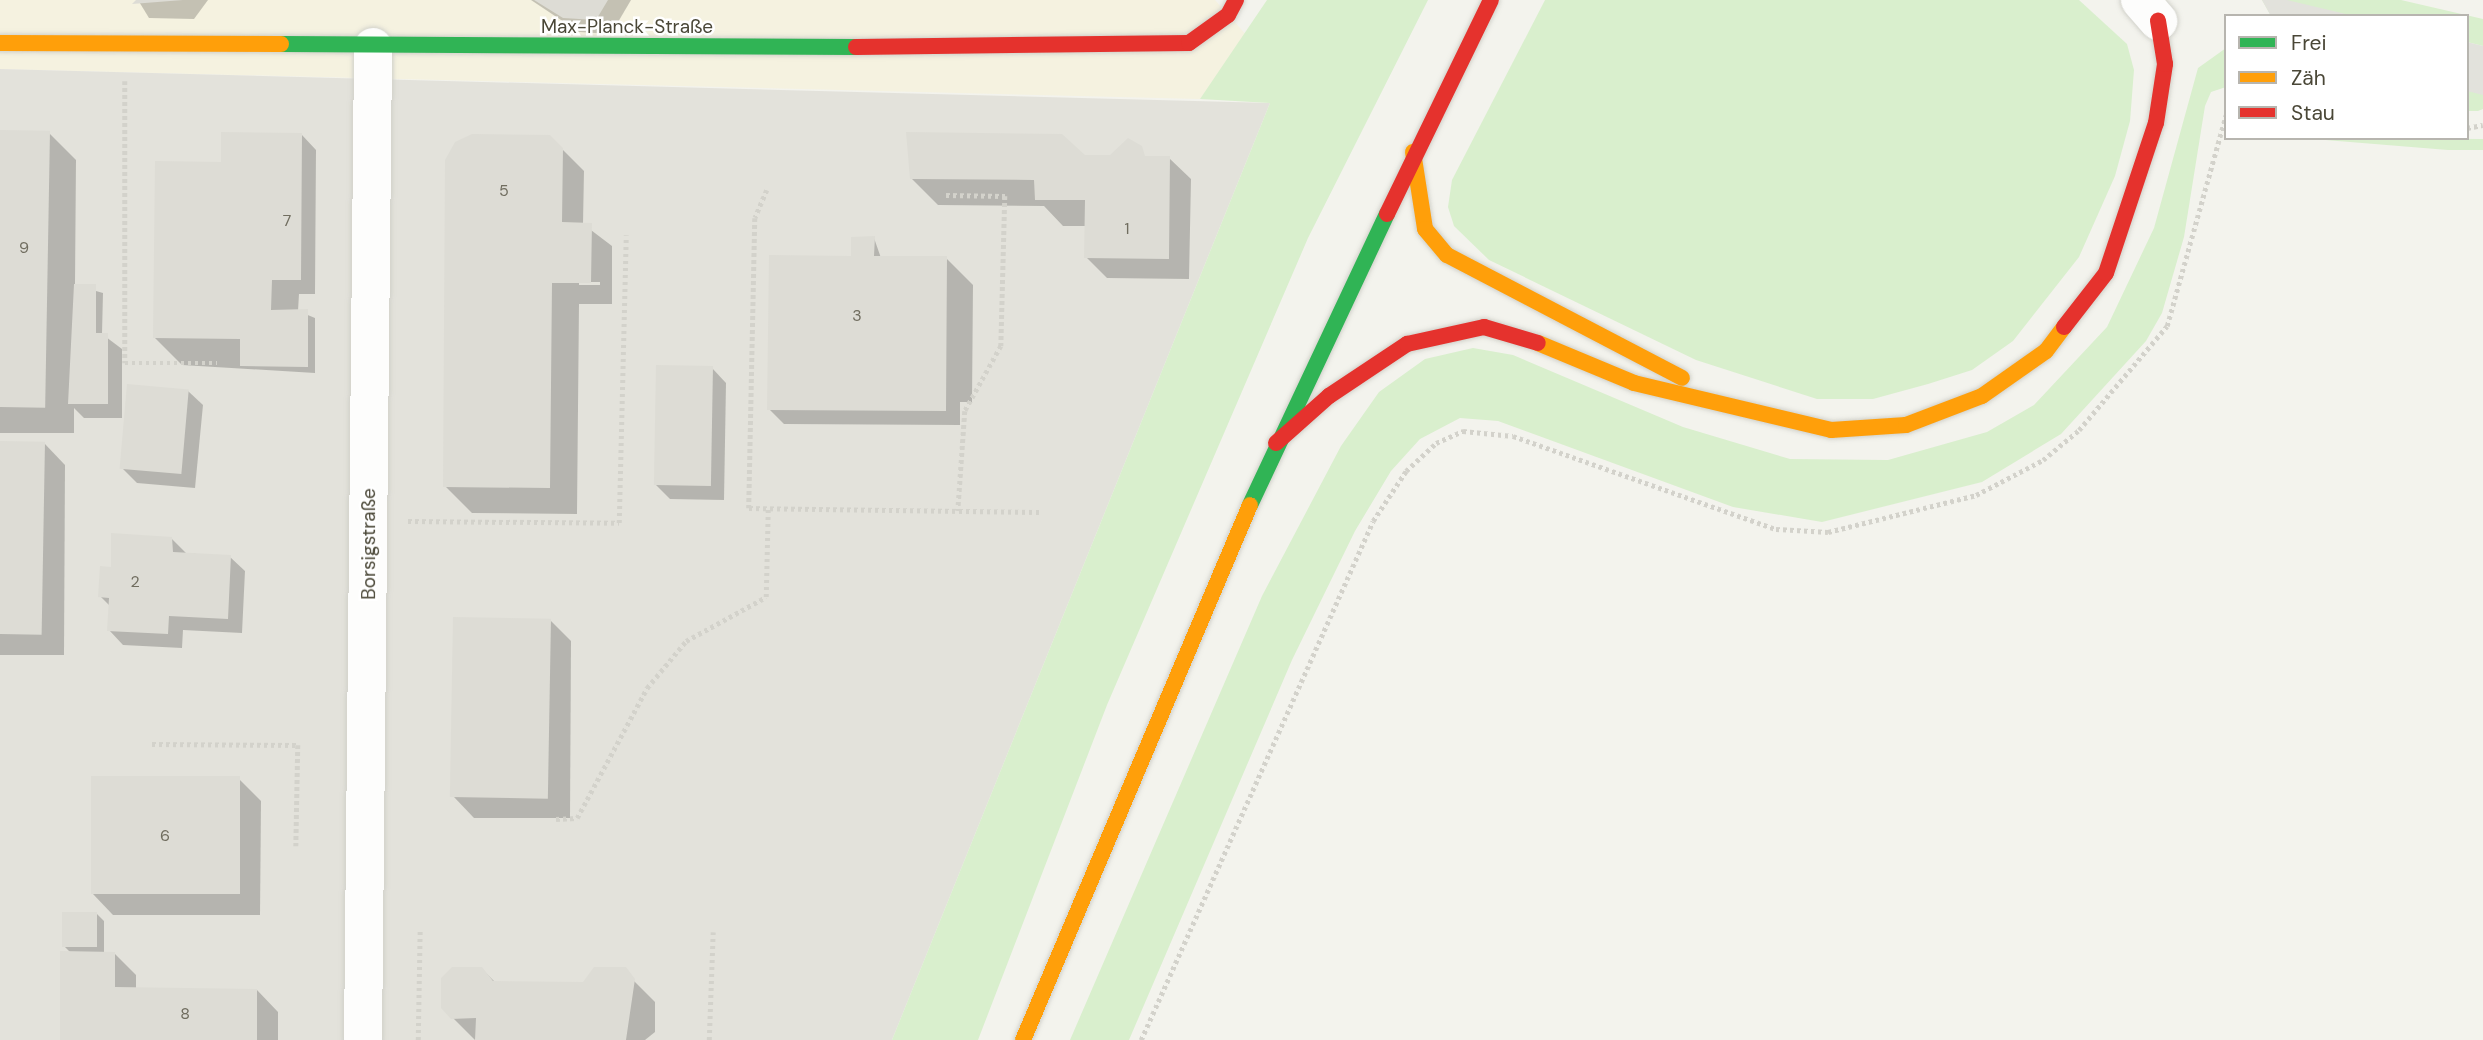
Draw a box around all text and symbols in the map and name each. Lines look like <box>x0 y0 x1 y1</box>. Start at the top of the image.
legend <box>2224 14 2469 140</box>
street label: Max-Planck-Straße <box>541 16 713 38</box>
text: Frei <box>2291 29 2327 57</box>
text: Zäh <box>2291 64 2326 92</box>
text: Stau <box>2291 99 2335 127</box>
house number: 5 <box>499 181 509 201</box>
house number: 7 <box>283 211 291 231</box>
house number: 1 <box>1125 219 1129 239</box>
house number: 9 <box>19 238 29 258</box>
house number: 3 <box>852 306 862 326</box>
street label: Borsigstraße <box>358 488 380 600</box>
house number: 2 <box>130 572 140 592</box>
house number: 6 <box>160 826 170 846</box>
house number: 8 <box>180 1004 190 1024</box>

